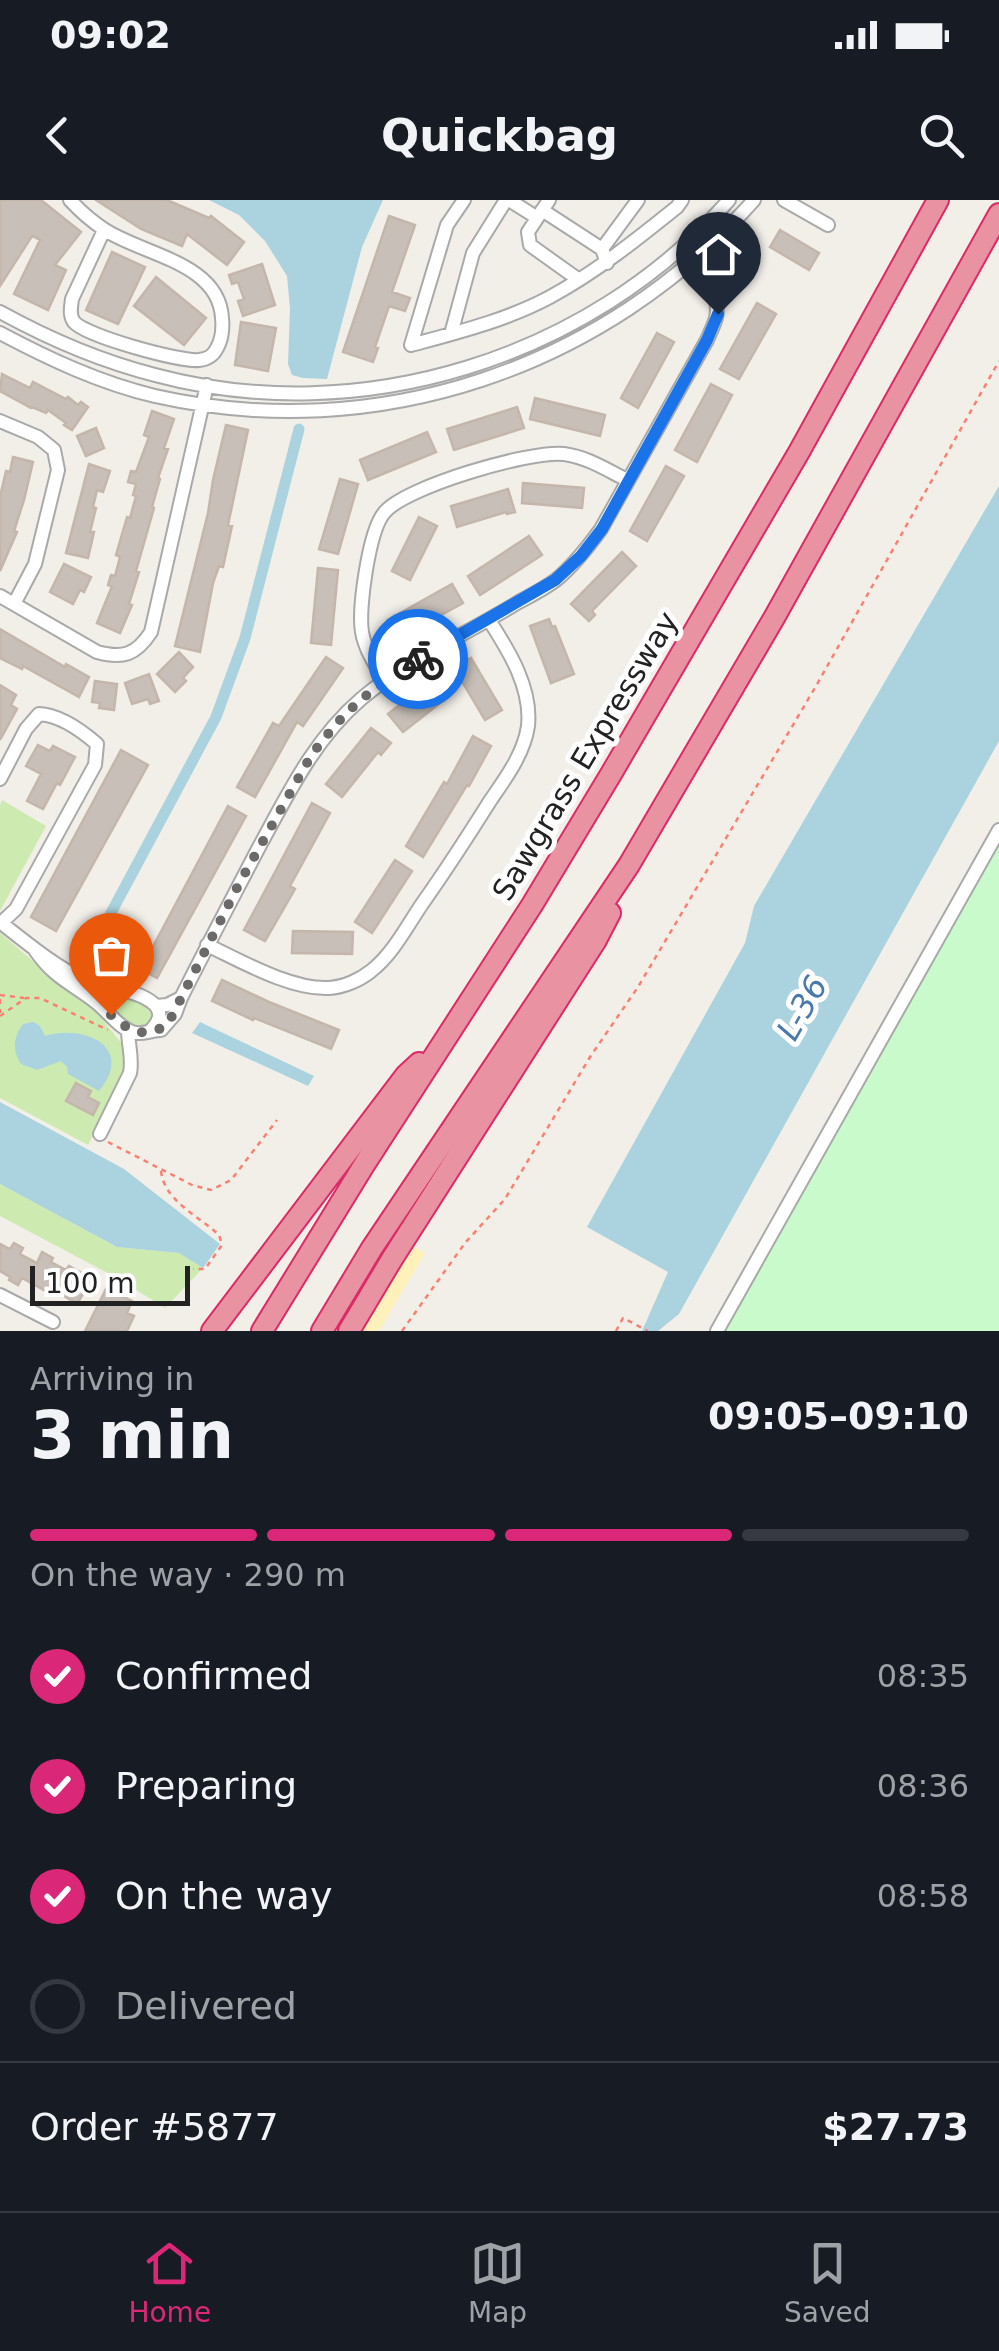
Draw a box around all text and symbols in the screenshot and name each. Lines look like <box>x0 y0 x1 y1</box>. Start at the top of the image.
text: 09:02 <box>50 13 171 57</box>
icon: back <box>30 108 85 163</box>
icon: search <box>914 108 969 163</box>
text: Quickbag <box>381 109 618 162</box>
pin <box>676 212 761 315</box>
icon: home <box>691 227 746 282</box>
street label: Sawgrass Expressway <box>485 605 685 907</box>
courier <box>368 609 468 709</box>
icon: bike <box>391 632 446 687</box>
pin <box>69 913 154 1016</box>
icon: bag <box>84 928 139 983</box>
water label: L-36 <box>769 969 835 1047</box>
scale bar <box>30 1261 190 1306</box>
text: 100 m <box>45 1267 135 1300</box>
text: Arriving in <box>30 1360 194 1398</box>
text: 09:05–09:10 <box>708 1394 969 1438</box>
text: 3 min <box>30 1398 234 1473</box>
text: On the way · 290 m <box>30 1556 346 1594</box>
icon: check <box>30 1649 85 1704</box>
text: Confirmed <box>115 1654 312 1698</box>
text: 08:35 <box>877 1657 969 1695</box>
icon: check <box>30 1759 85 1814</box>
text: Preparing <box>115 1764 297 1808</box>
text: 08:36 <box>877 1767 969 1805</box>
icon: check <box>30 1869 85 1924</box>
text: On the way <box>115 1874 332 1918</box>
text: 08:58 <box>877 1877 969 1915</box>
text: Delivered <box>115 1984 297 2028</box>
text: Order #5877 <box>30 2105 279 2149</box>
text: $27.73 <box>822 2105 969 2149</box>
tab: Home <box>128 2236 211 2329</box>
tab: Map <box>468 2236 527 2329</box>
tab: Saved <box>784 2236 871 2329</box>

